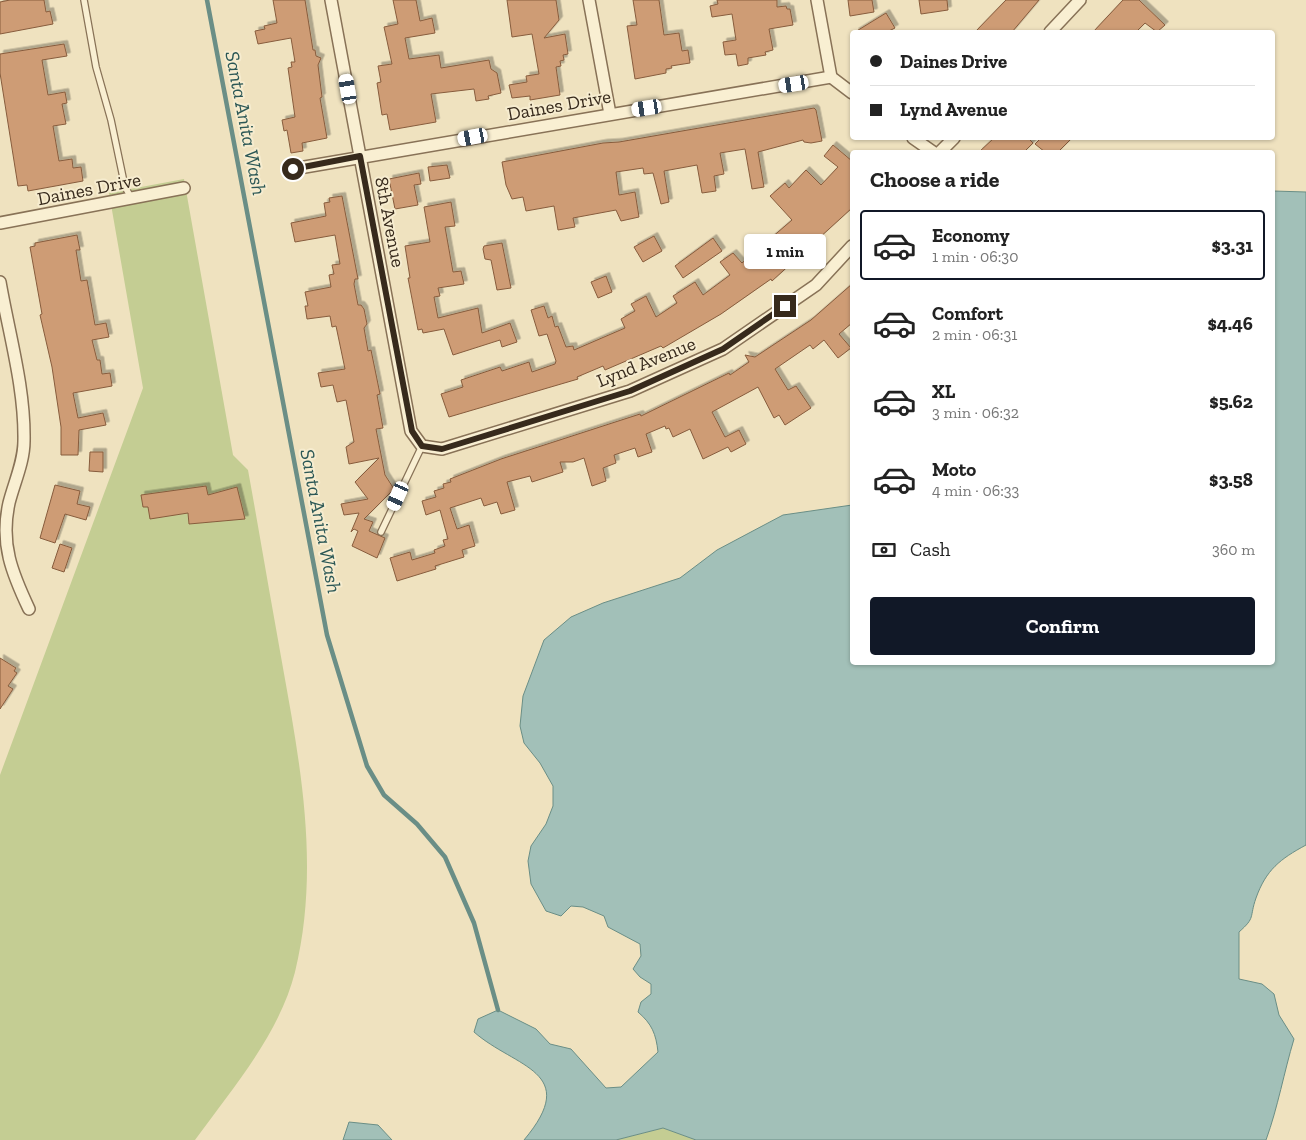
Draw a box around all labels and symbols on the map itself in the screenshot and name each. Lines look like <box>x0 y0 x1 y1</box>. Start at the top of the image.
water label: Santa Anita Wash <box>220 49 272 197</box>
car <box>338 73 357 105</box>
car <box>778 74 809 94</box>
street label: Daines Drive <box>505 85 613 125</box>
car <box>631 98 662 118</box>
car <box>456 127 489 147</box>
route start <box>282 158 304 180</box>
street label: Daines Drive <box>35 168 143 210</box>
street label: 8th Avenue <box>370 175 410 269</box>
callout: 1 min <box>744 234 826 268</box>
route end <box>774 295 796 317</box>
street label: Lynd Avenue <box>593 332 699 392</box>
water label: Santa Anita Wash <box>295 447 347 595</box>
car <box>385 479 410 513</box>

